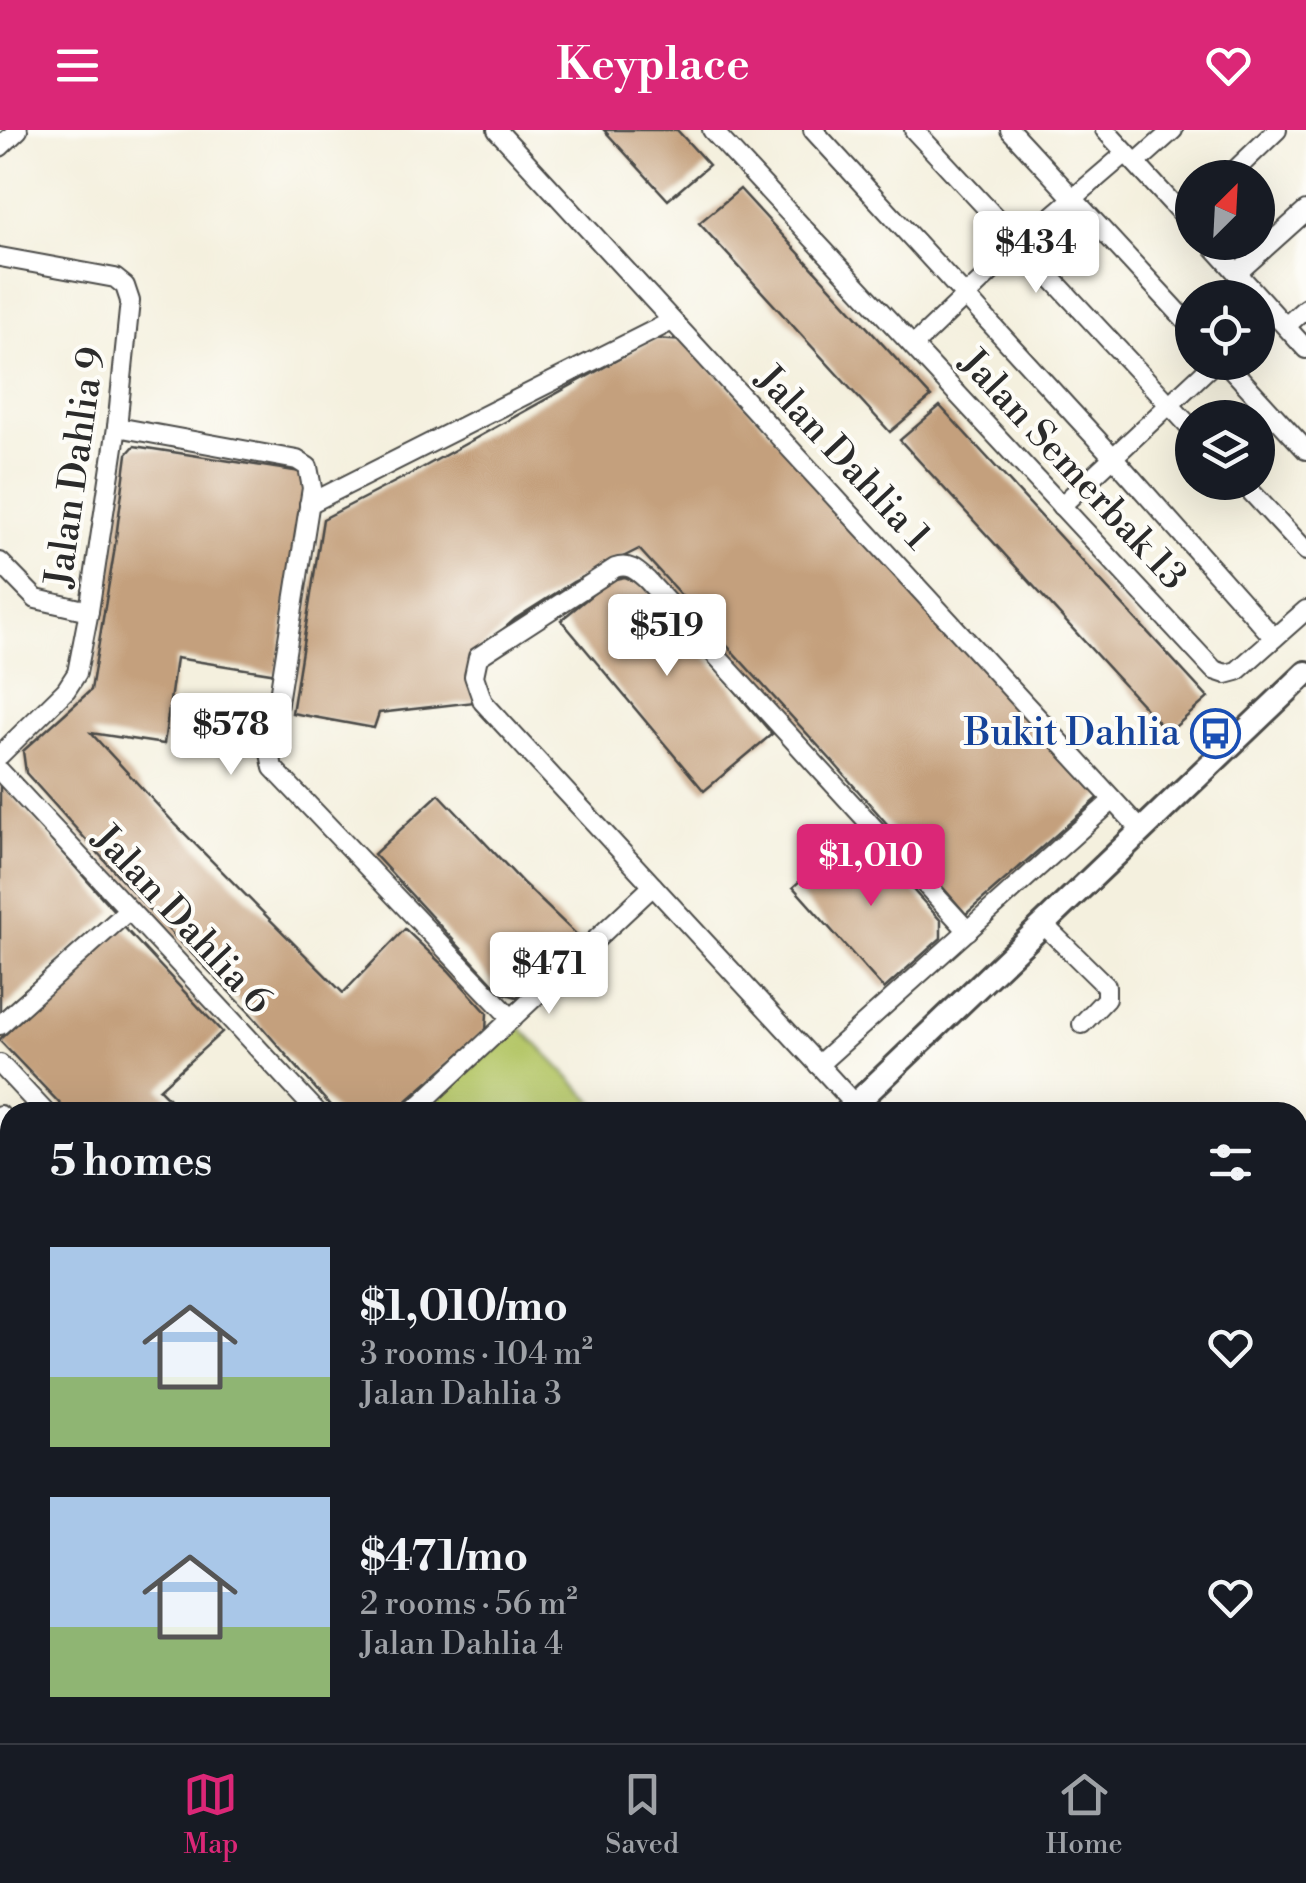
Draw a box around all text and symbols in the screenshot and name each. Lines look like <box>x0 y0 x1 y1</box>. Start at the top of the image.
text: Keyplace <box>556 37 750 94</box>
icon: menu <box>50 38 105 93</box>
icon: heart <box>1201 38 1256 93</box>
north arrow <box>1175 160 1275 260</box>
map controls <box>1175 160 1275 500</box>
pin: $434 <box>977 211 1095 296</box>
text: $434 <box>995 223 1077 263</box>
button: locate <box>1175 280 1275 380</box>
street label: Jalan Semerbak 13 <box>948 338 1197 600</box>
street label: Jalan Dahlia 9 <box>36 344 116 592</box>
street label: Jalan Dahlia 1 <box>744 355 940 560</box>
button: layers <box>1175 400 1275 500</box>
pin: $519 <box>608 594 726 679</box>
text: $519 <box>630 606 704 646</box>
pin: $578 <box>172 693 290 778</box>
text: $578 <box>193 705 269 745</box>
bus stop icon: Bukit Dahlia <box>1189 707 1241 759</box>
place label: Bukit Dahlia <box>963 710 1181 757</box>
street label: Jalan Dahlia 6 <box>81 814 282 1024</box>
pin: $1,010 <box>790 824 952 909</box>
text: $1,010 <box>819 836 923 876</box>
pin: $471 <box>490 932 608 1017</box>
text: $471 <box>512 944 586 984</box>
icon: filters <box>1203 1135 1258 1190</box>
text: 5 homes <box>50 1136 212 1189</box>
text: $1,010/mo <box>360 1281 568 1334</box>
icon: home <box>130 1287 250 1407</box>
icon: heart <box>1203 1320 1258 1375</box>
text: 3 rooms · 104 m² <box>360 1334 593 1374</box>
text: Jalan Dahlia 3 <box>360 1374 562 1414</box>
text: $471/mo <box>360 1531 528 1584</box>
icon: home <box>130 1537 250 1657</box>
icon: heart <box>1203 1570 1258 1625</box>
text: 2 rooms · 56 m² <box>360 1584 578 1624</box>
text: Jalan Dahlia 4 <box>360 1624 563 1664</box>
tab: Map <box>183 1767 239 1862</box>
tab: Saved <box>605 1767 679 1862</box>
tab: Home <box>1046 1767 1123 1862</box>

